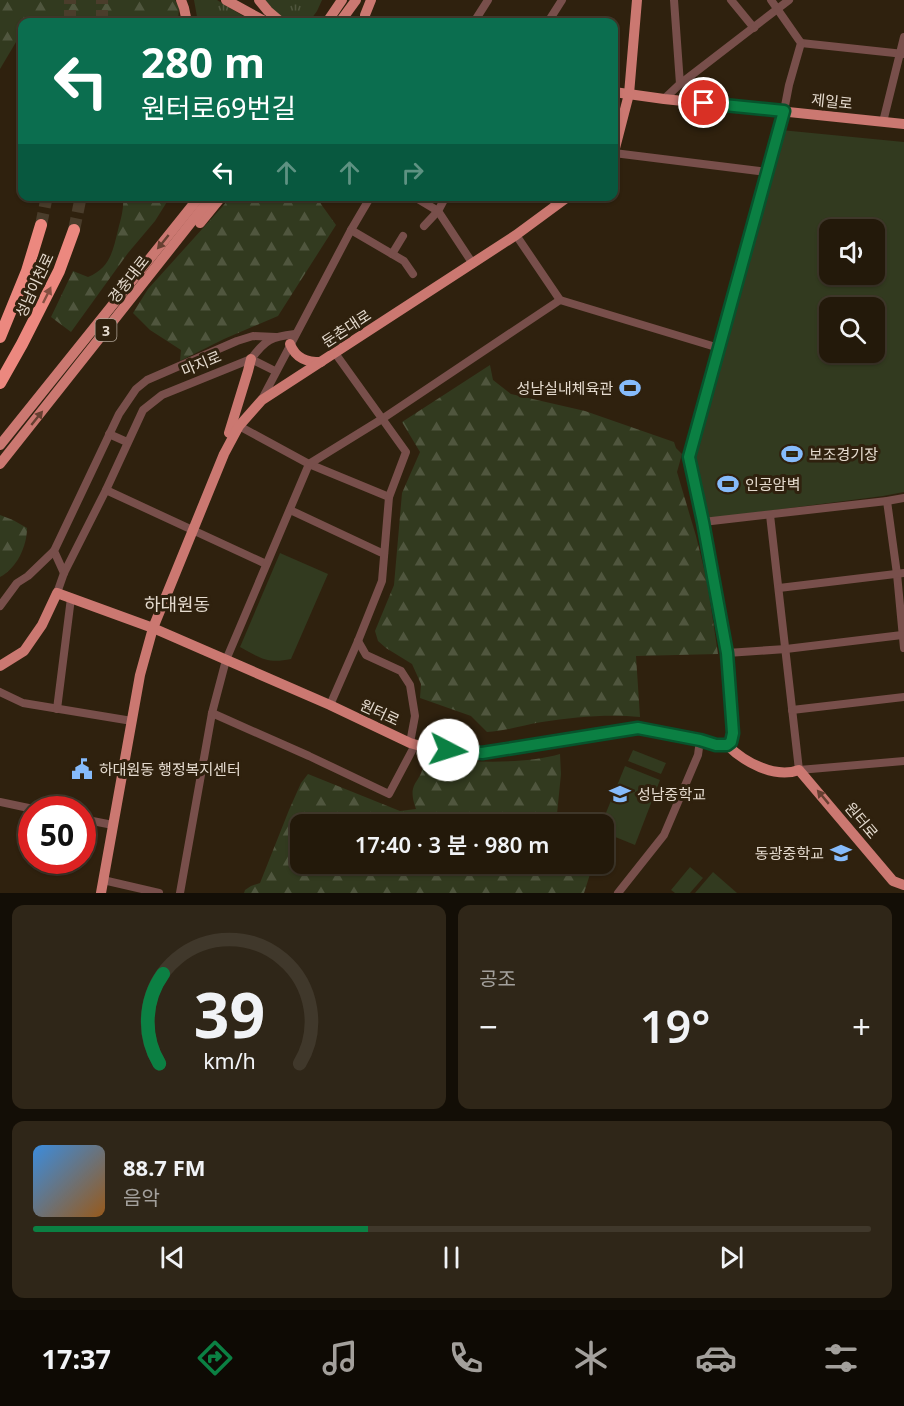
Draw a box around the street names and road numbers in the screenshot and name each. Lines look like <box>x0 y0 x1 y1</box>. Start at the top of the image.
street label: 제일로 <box>810 89 854 113</box>
street label: 성남이천로 <box>10 249 58 321</box>
street label: 경충대로 <box>103 251 153 307</box>
street label: 둔촌대로 <box>317 305 375 351</box>
road number: 3 <box>96 319 116 341</box>
street label: 마지로 <box>178 346 224 380</box>
street label: 원터로 <box>357 694 403 730</box>
street label: 원터로 <box>841 798 883 842</box>

